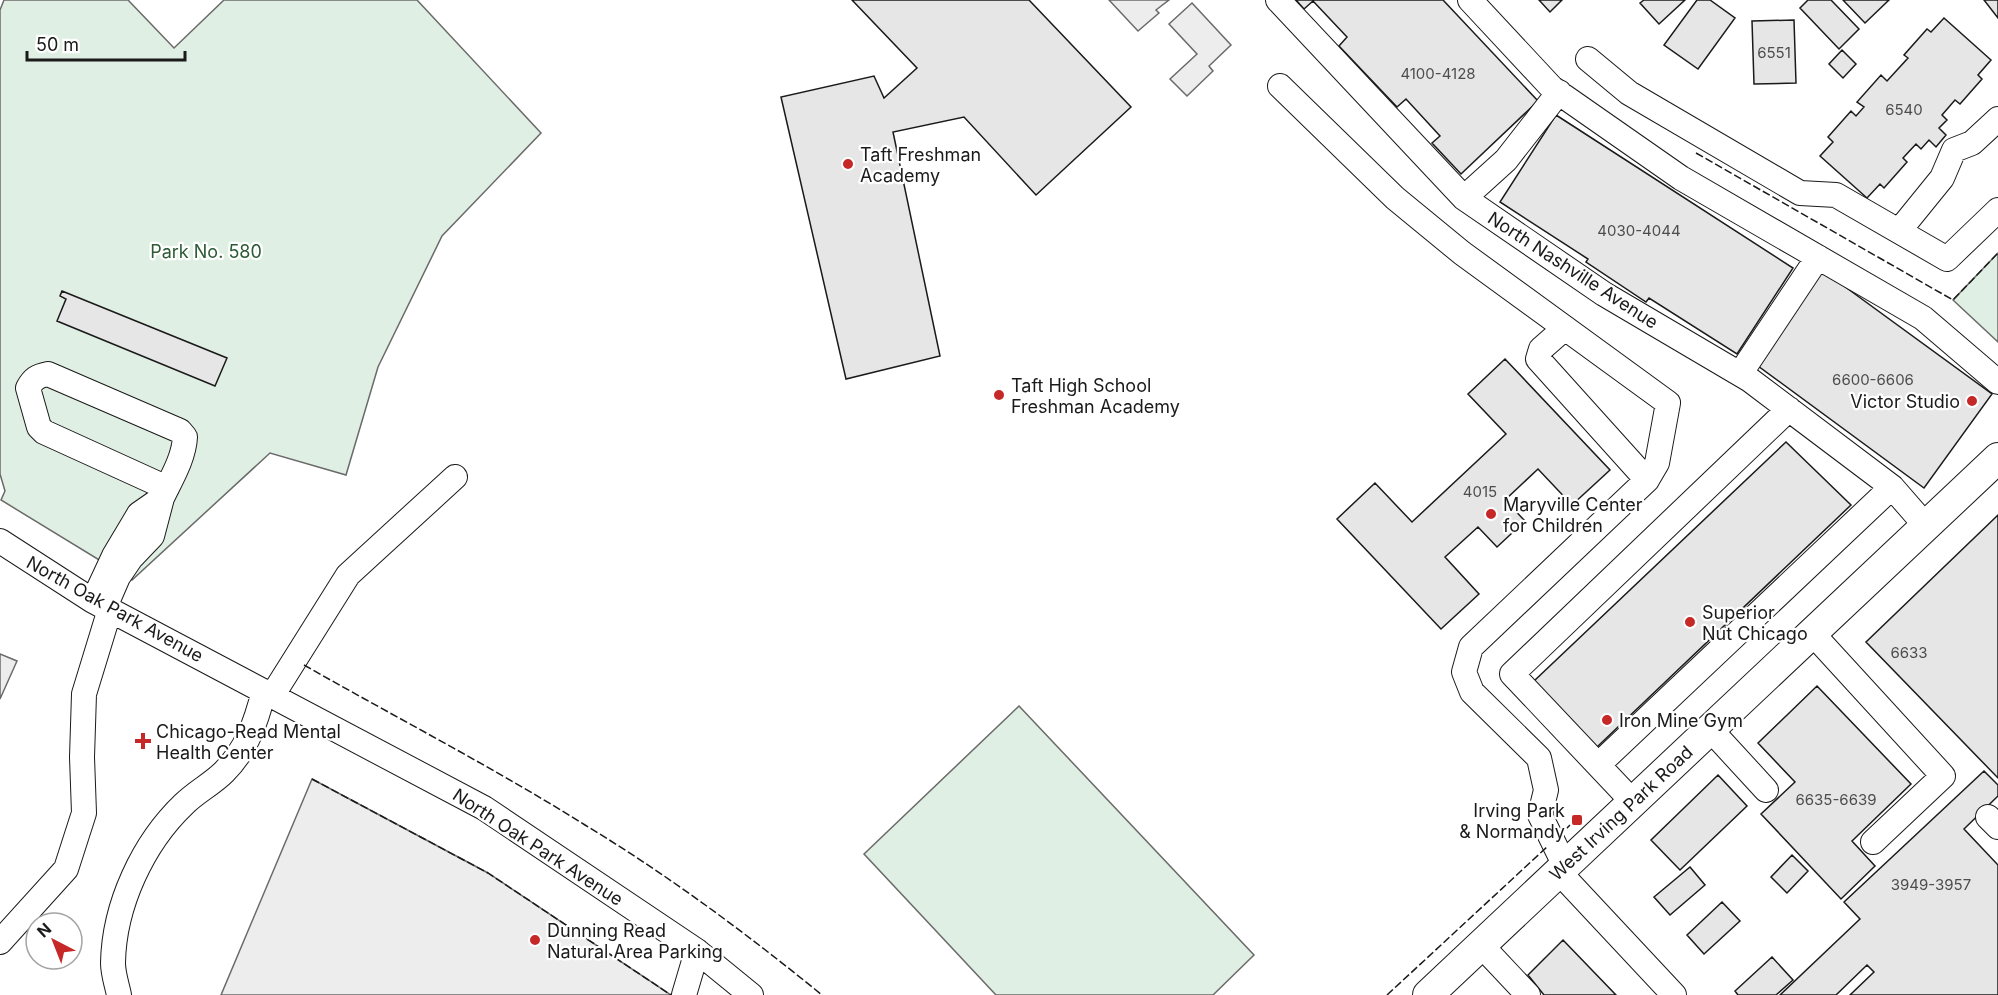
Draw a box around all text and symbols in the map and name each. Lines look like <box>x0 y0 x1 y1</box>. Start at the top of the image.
scale bar <box>27 24 184 62</box>
text: 50 m <box>36 34 79 55</box>
house number: 6551 <box>1757 43 1791 62</box>
house number: 4100-4128 <box>1400 64 1476 83</box>
house number: 6540 <box>1885 100 1923 119</box>
place label: Taft Freshman Academy <box>860 144 981 186</box>
marker: Taft Freshman Academy <box>841 157 855 171</box>
street label: North Nashville Avenue <box>1484 207 1662 333</box>
house number: 4030-4044 <box>1597 221 1681 240</box>
park label: Park No. 580 <box>150 241 262 262</box>
house number: 6600-6606 <box>1832 370 1914 389</box>
place label: Taft High School Freshman Academy <box>1011 375 1180 417</box>
marker: Taft High School Freshman Academy <box>992 388 1006 402</box>
place label: Victor Studio <box>1850 391 1960 412</box>
marker: Victor Studio <box>1965 394 1979 408</box>
house number: 4015 <box>1463 482 1497 501</box>
place label: Maryville Center for Children <box>1503 494 1643 536</box>
marker: Maryville Center for Children <box>1484 507 1498 521</box>
street label: North Oak Park Avenue <box>23 552 207 666</box>
place label: Superior Nut Chicago <box>1702 602 1808 644</box>
marker: Superior Nut Chicago <box>1683 615 1697 629</box>
house number: 6633 <box>1890 643 1928 662</box>
place label: Iron Mine Gym <box>1619 710 1743 731</box>
marker: Iron Mine Gym <box>1600 713 1614 727</box>
place label: Chicago-Read Mental Health Center <box>156 721 341 763</box>
marker: Chicago-Read Mental Health Center <box>134 732 152 750</box>
street label: West Irving Park Road <box>1545 741 1697 885</box>
street label: North Oak Park Avenue <box>449 784 627 910</box>
house number: 6635-6639 <box>1795 790 1877 809</box>
place label: Irving Park & Normandy <box>1459 800 1565 842</box>
marker: Irving Park & Normandy <box>1570 813 1584 827</box>
house number: 3949-3957 <box>1891 875 1971 894</box>
north arrow <box>24 911 84 971</box>
text: N <box>33 918 55 941</box>
place label: Dunning Read Natural Area Parking <box>547 920 723 962</box>
marker: Dunning Read Natural Area Parking <box>528 933 542 947</box>

